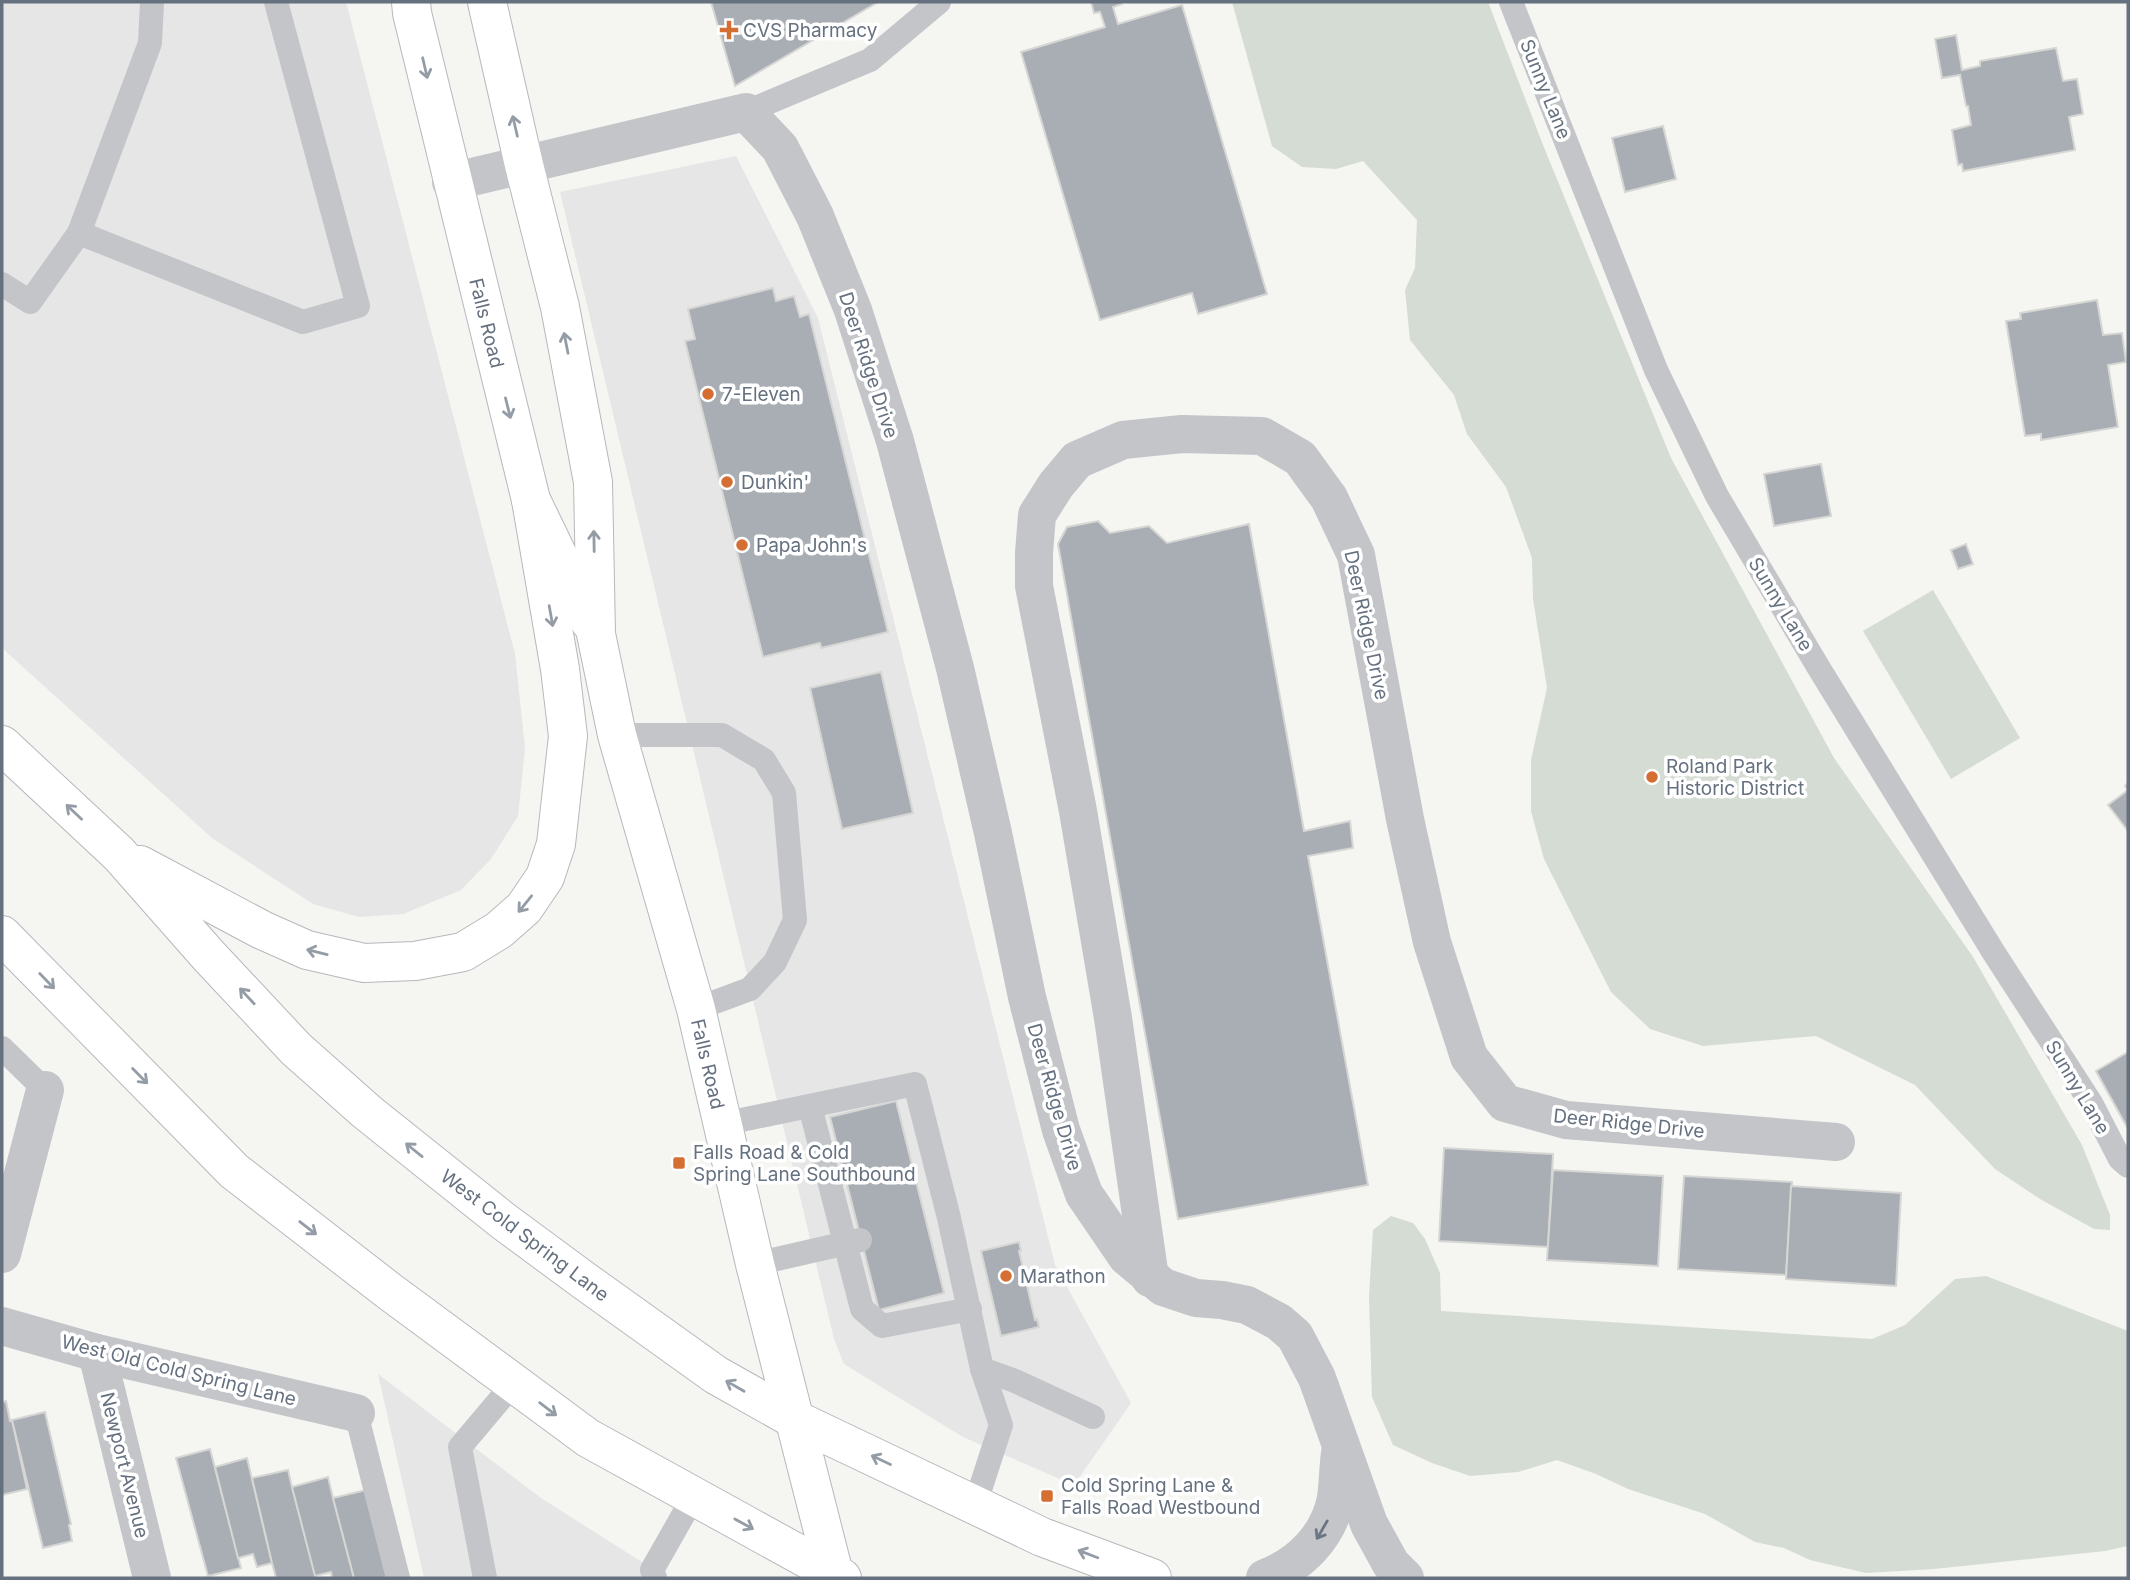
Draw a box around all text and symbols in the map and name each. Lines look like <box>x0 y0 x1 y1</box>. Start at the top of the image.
place label: CVS Pharmacy <box>743 19 878 42</box>
marker: CVS Pharmacy <box>721 22 737 38</box>
street label: Sunny Lane <box>1515 36 1576 142</box>
one-way arrow <box>419 57 432 79</box>
one-way arrow <box>508 115 521 138</box>
street label: Falls Road <box>464 276 509 370</box>
street label: Deer Ridge Drive <box>834 289 903 441</box>
one-way arrow <box>559 332 573 355</box>
place label: 7-Eleven <box>722 383 801 406</box>
marker: 7-Eleven <box>700 386 716 402</box>
one-way arrow <box>502 396 515 419</box>
place label: Dunkin' <box>741 471 809 494</box>
marker: Dunkin' <box>719 474 735 490</box>
one-way arrow <box>587 530 601 553</box>
place label: Papa John's <box>756 534 867 557</box>
marker: Papa John's <box>734 537 750 553</box>
street label: Deer Ridge Drive <box>1339 548 1394 702</box>
street label: Sunny Lane <box>1744 553 1818 655</box>
one-way arrow <box>545 604 558 626</box>
place label: Roland Park Historic District <box>1666 755 1804 800</box>
marker: Roland Park Historic District <box>1644 769 1660 785</box>
one-way arrow <box>66 804 83 821</box>
one-way arrow <box>517 894 533 912</box>
one-way arrow <box>306 945 329 958</box>
one-way arrow <box>38 973 55 990</box>
one-way arrow <box>238 988 255 1005</box>
street label: Falls Road <box>686 1017 729 1111</box>
street label: Deer Ridge Drive <box>1023 1021 1087 1173</box>
street label: Sunny Lane <box>2041 1036 2115 1138</box>
one-way arrow <box>131 1067 148 1084</box>
street label: Deer Ridge Drive <box>1552 1104 1706 1143</box>
place label: Falls Road & Cold Spring Lane Southbound <box>693 1141 916 1186</box>
one-way arrow <box>405 1142 423 1157</box>
marker: Falls Road & Cold Spring Lane Southbound <box>671 1155 687 1171</box>
street label: West Cold Spring Lane <box>436 1165 614 1306</box>
one-way arrow <box>298 1220 317 1235</box>
place label: Marathon <box>1020 1265 1106 1288</box>
marker: Marathon <box>998 1268 1014 1284</box>
street label: West Old Cold Spring Lane <box>59 1330 299 1411</box>
one-way arrow <box>726 1378 746 1392</box>
street label: Newport Avenue <box>95 1390 154 1540</box>
one-way arrow <box>539 1401 558 1416</box>
one-way arrow <box>871 1453 892 1467</box>
place label: Cold Spring Lane & Falls Road Westbound <box>1061 1474 1260 1519</box>
marker: Cold Spring Lane & Falls Road Westbound <box>1039 1488 1055 1504</box>
one-way arrow <box>734 1517 754 1531</box>
one-way arrow <box>1315 1519 1328 1540</box>
one-way arrow <box>1078 1547 1100 1560</box>

